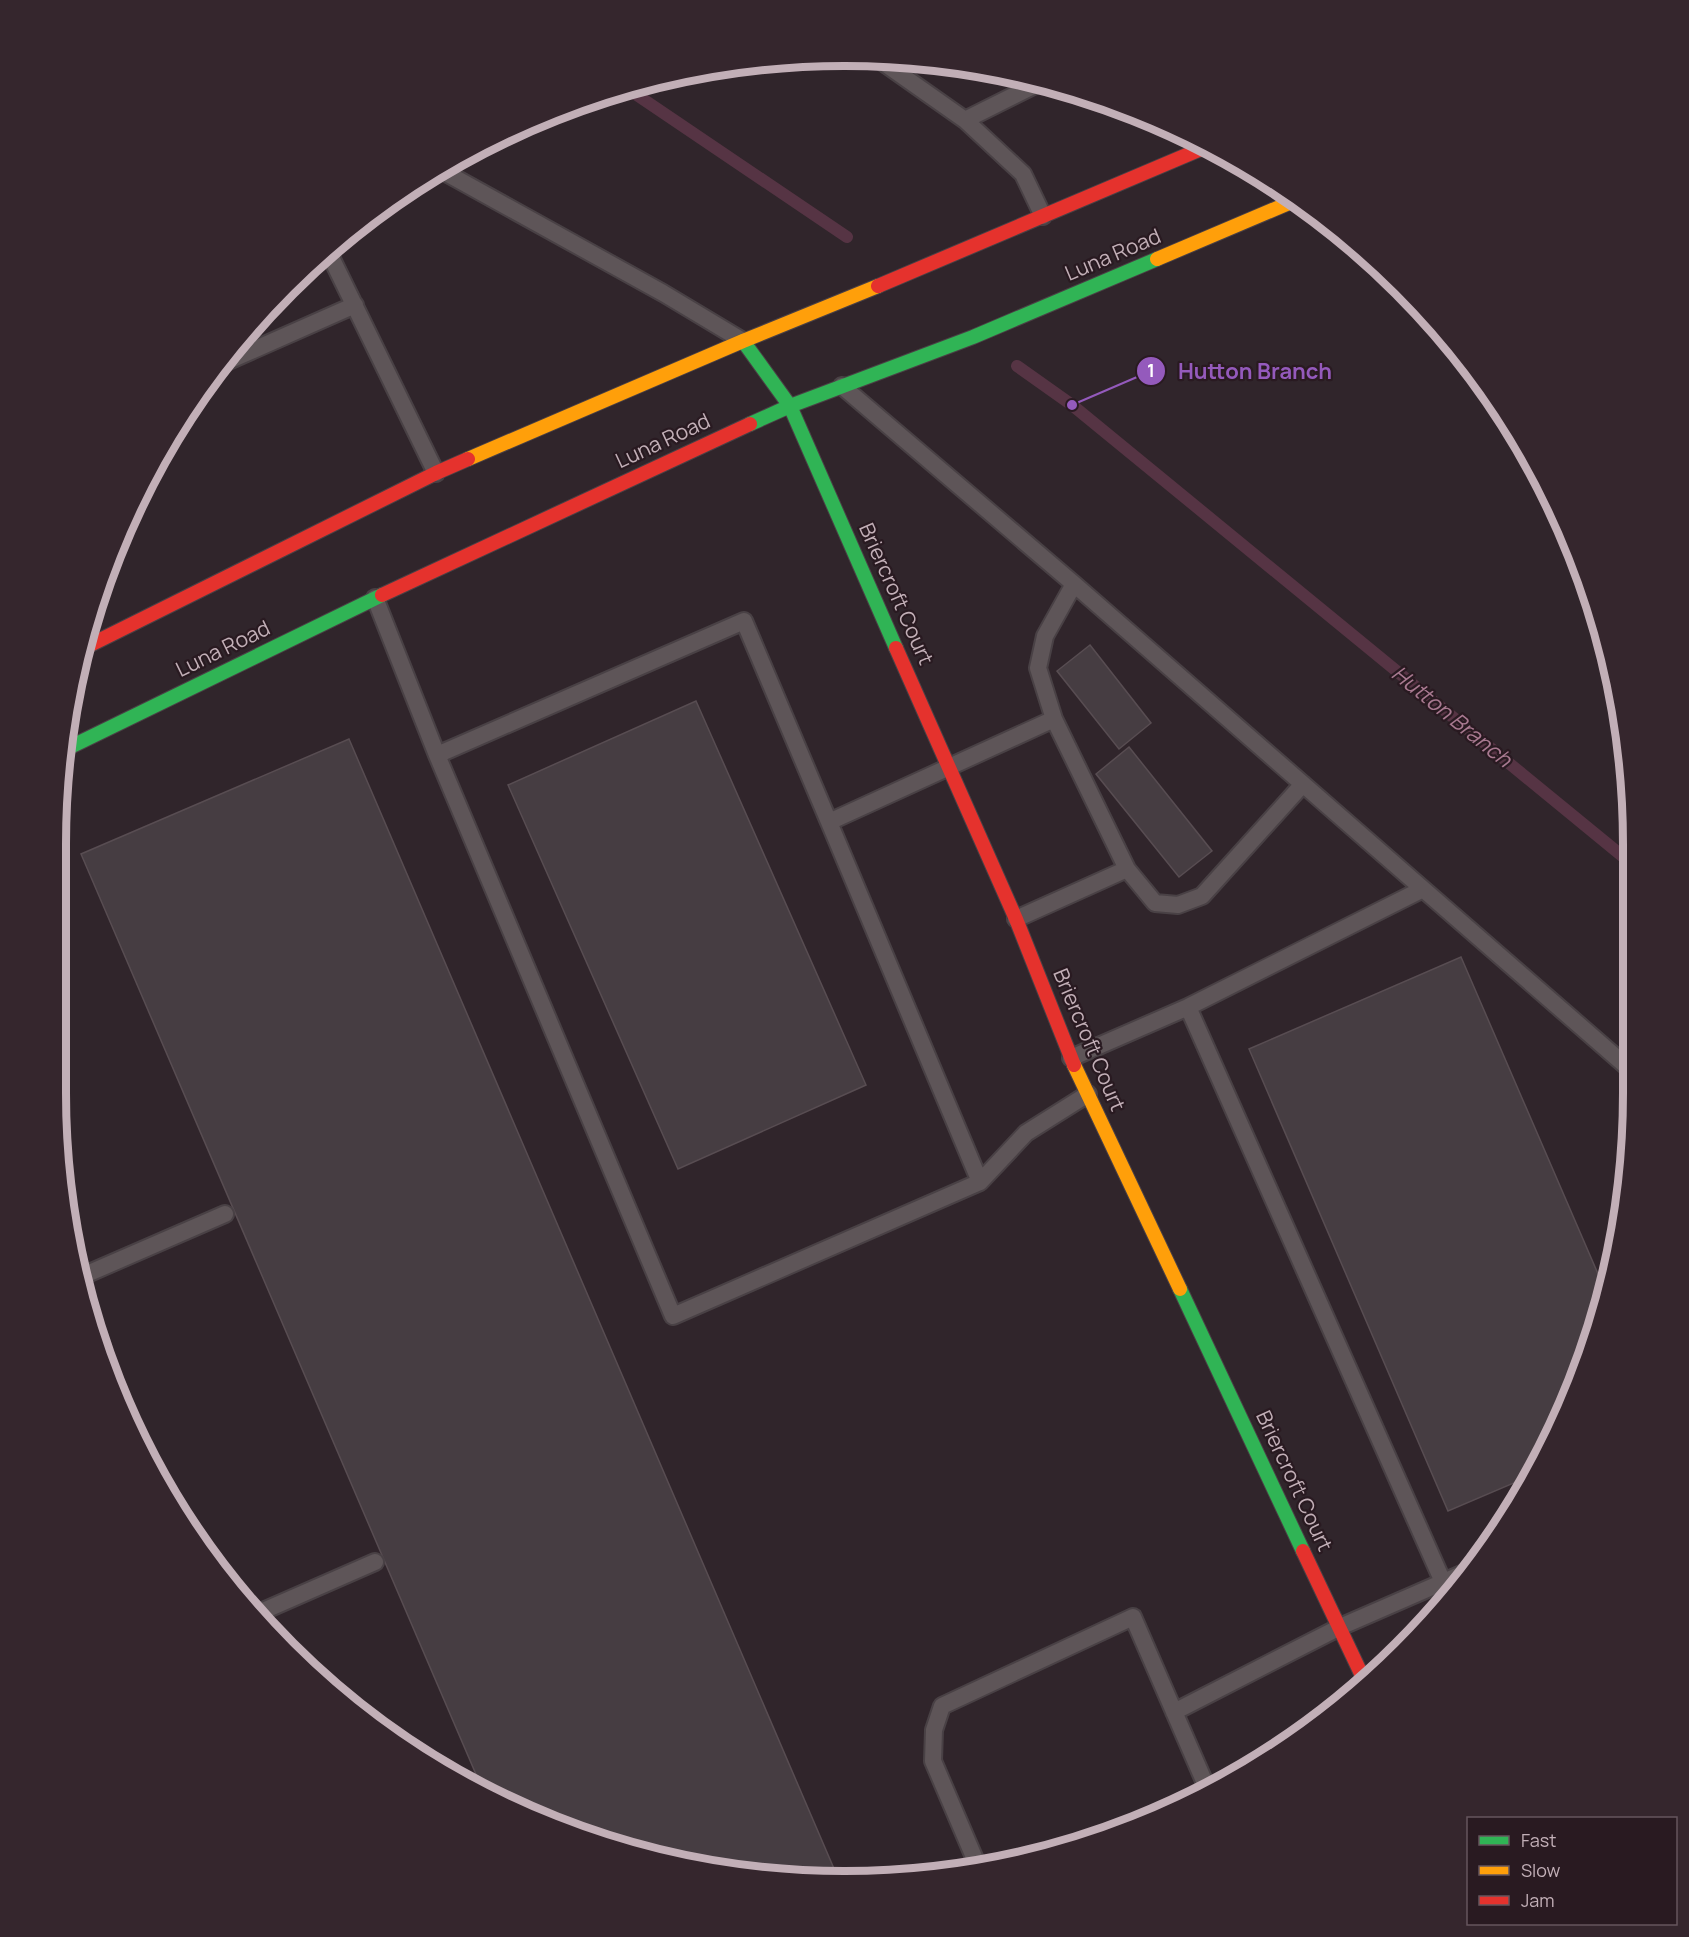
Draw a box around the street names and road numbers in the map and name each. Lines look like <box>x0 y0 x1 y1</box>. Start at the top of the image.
street label: Luna Road <box>1061 221 1165 287</box>
street label: Luna Road <box>611 406 714 474</box>
street label: Briercroft Court <box>853 518 941 669</box>
street label: Luna Road <box>171 613 274 683</box>
street label: Briercroft Court <box>1047 964 1133 1115</box>
street label: Briercroft Court <box>1250 1406 1340 1556</box>

